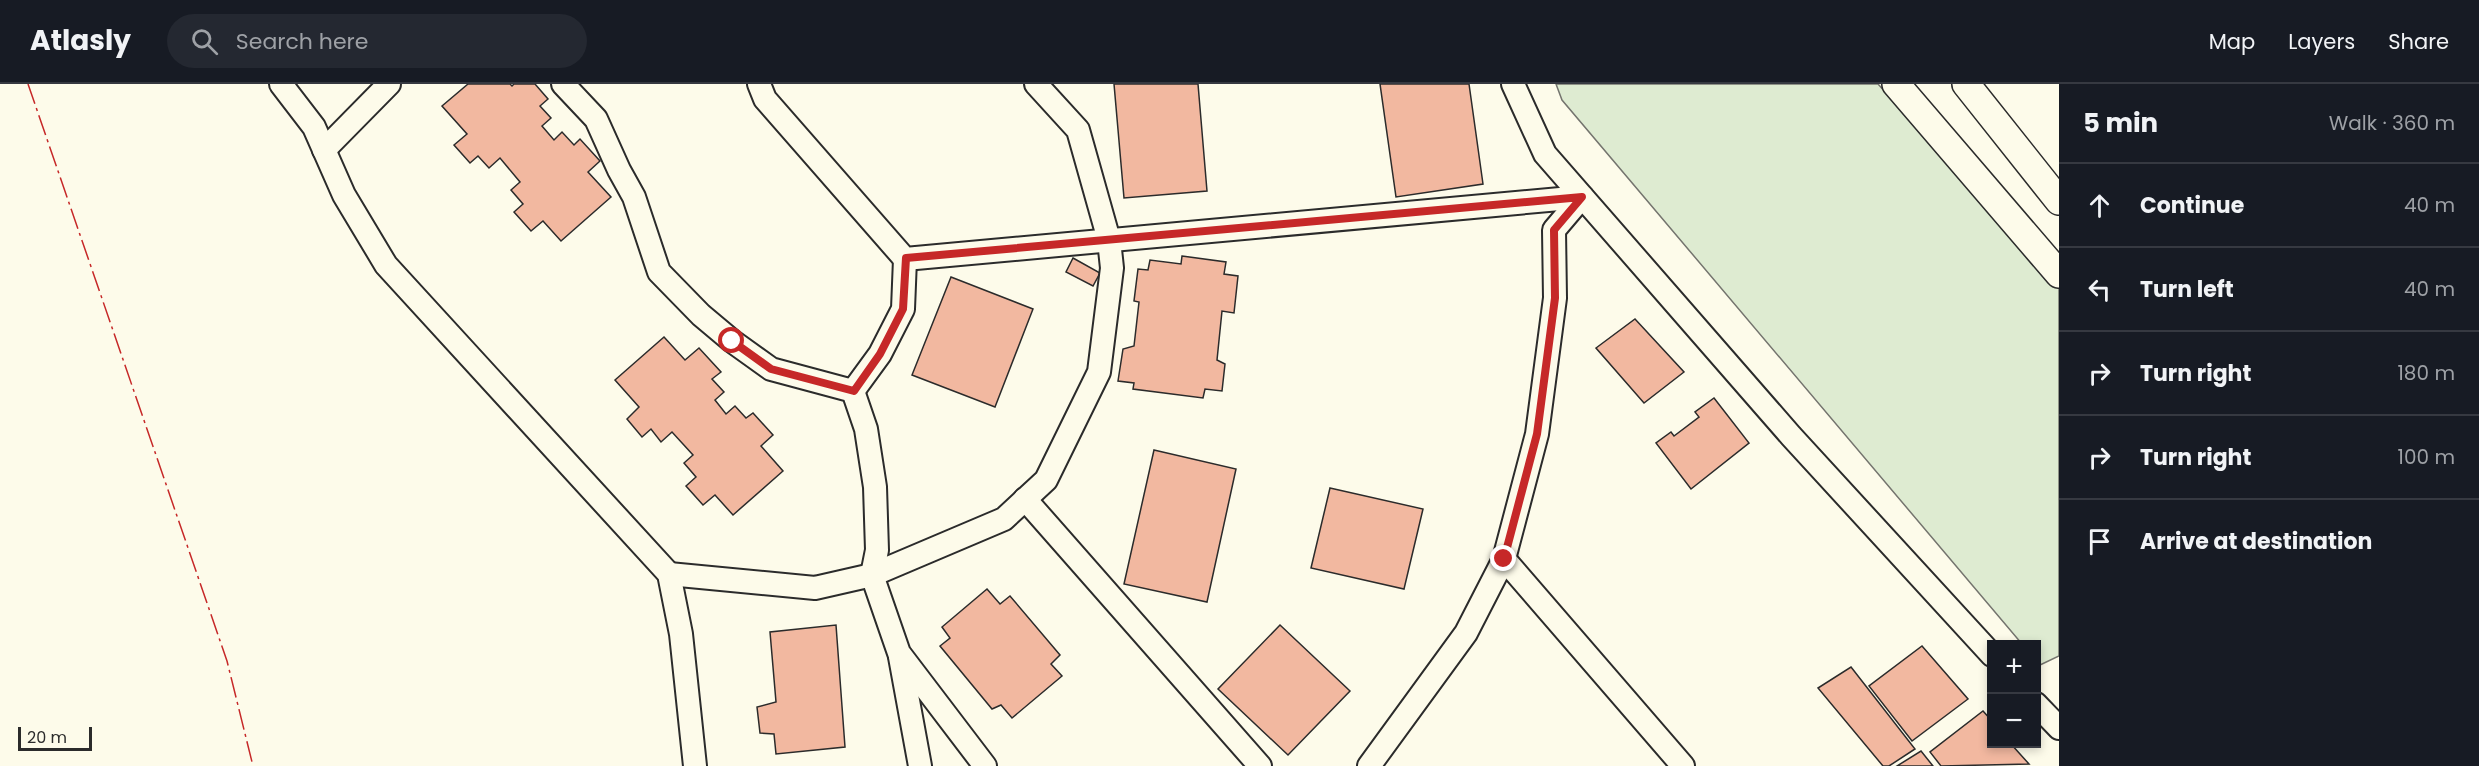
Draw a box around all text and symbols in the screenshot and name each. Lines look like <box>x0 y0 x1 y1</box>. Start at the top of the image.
search box <box>167 14 587 68</box>
text: Atlasly <box>30 21 131 60</box>
icon: search <box>188 25 221 58</box>
text: Search here <box>236 26 368 57</box>
text: Map <box>2209 27 2255 56</box>
text: Layers <box>2288 27 2355 56</box>
text: Share <box>2388 27 2449 56</box>
text: 5 min <box>2083 105 2158 141</box>
text: Walk · 360 m <box>2329 109 2455 137</box>
icon: ahead <box>2083 189 2116 222</box>
text: Continue <box>2140 190 2244 221</box>
text: 40 m <box>2404 191 2455 219</box>
icon: left <box>2083 273 2116 306</box>
text: Turn left <box>2140 274 2234 305</box>
text: 40 m <box>2404 275 2455 303</box>
route start <box>718 327 744 353</box>
icon: right <box>2083 357 2116 390</box>
text: Turn right <box>2140 358 2251 389</box>
text: 180 m <box>2397 359 2455 387</box>
icon: right <box>2083 441 2116 474</box>
text: Turn right <box>2140 442 2251 473</box>
text: 100 m <box>2398 443 2455 471</box>
icon: arrive <box>2083 525 2116 558</box>
text: Arrive at destination <box>2140 526 2372 557</box>
route end <box>1490 545 1516 571</box>
map controls <box>1987 640 2041 748</box>
button: + <box>1987 640 2041 694</box>
button: − <box>1987 694 2041 748</box>
scale bar <box>18 724 92 752</box>
text: 20 m <box>27 726 67 749</box>

